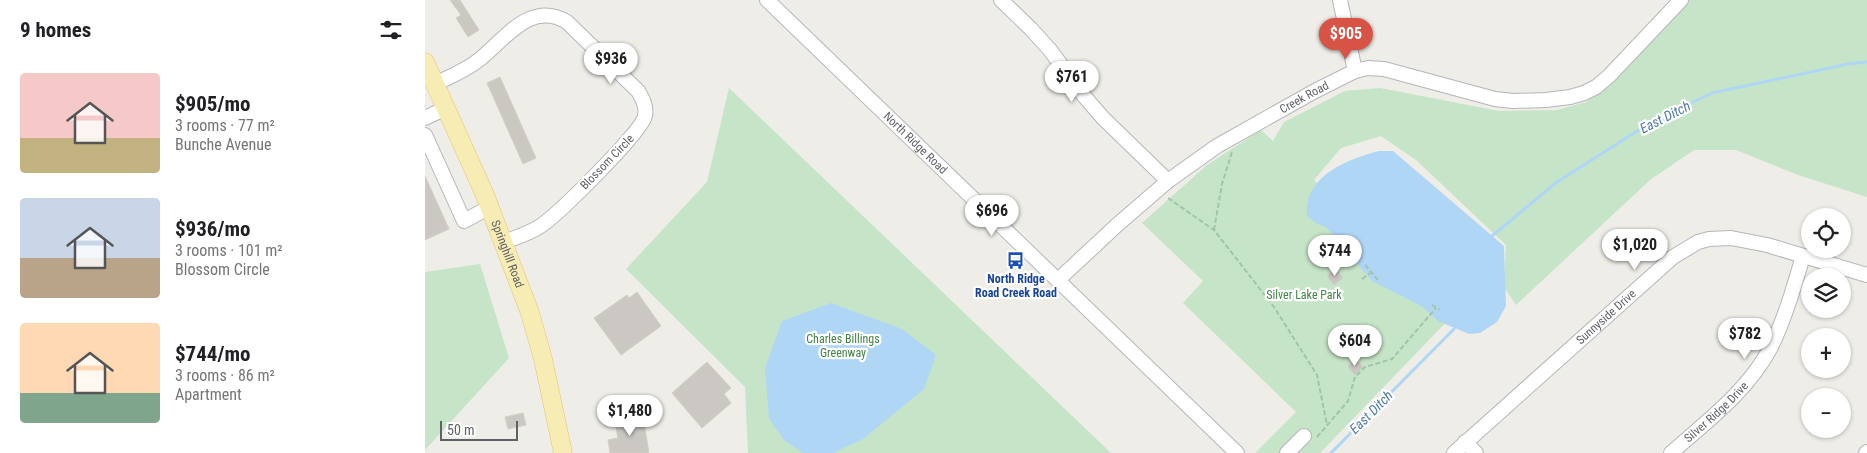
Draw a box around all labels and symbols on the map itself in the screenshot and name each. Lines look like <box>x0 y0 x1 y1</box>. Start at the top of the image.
pin: $905 <box>1316 18 1376 60</box>
pin: $936 <box>581 42 641 85</box>
pin: $761 <box>1042 61 1102 103</box>
street label: Creek Road <box>1277 78 1331 116</box>
water label: East Ditch <box>1637 98 1693 136</box>
street label: North Ridge Road <box>881 109 950 177</box>
street label: Blossom Circle <box>577 131 637 192</box>
pin: $696 <box>962 194 1022 237</box>
street label: Springhill Road <box>488 218 527 290</box>
pin: $1,020 <box>1594 228 1676 271</box>
pin: $744 <box>1305 234 1365 277</box>
bus stop icon: North Ridge Road Creek Road <box>1006 250 1026 270</box>
place label: North Ridge Road Creek Road <box>975 272 1057 300</box>
street label: Sunnyside Drive <box>1573 286 1639 347</box>
park label: Silver Lake Park <box>1266 288 1342 302</box>
pin: $782 <box>1715 318 1775 360</box>
pin: $604 <box>1325 324 1385 367</box>
park label: Charles Billings Greenway <box>806 332 880 360</box>
street label: Silver Ridge Drive <box>1681 379 1751 445</box>
water label: East Ditch <box>1346 387 1396 437</box>
pin: $1,480 <box>589 394 671 437</box>
scale bar <box>440 418 517 441</box>

